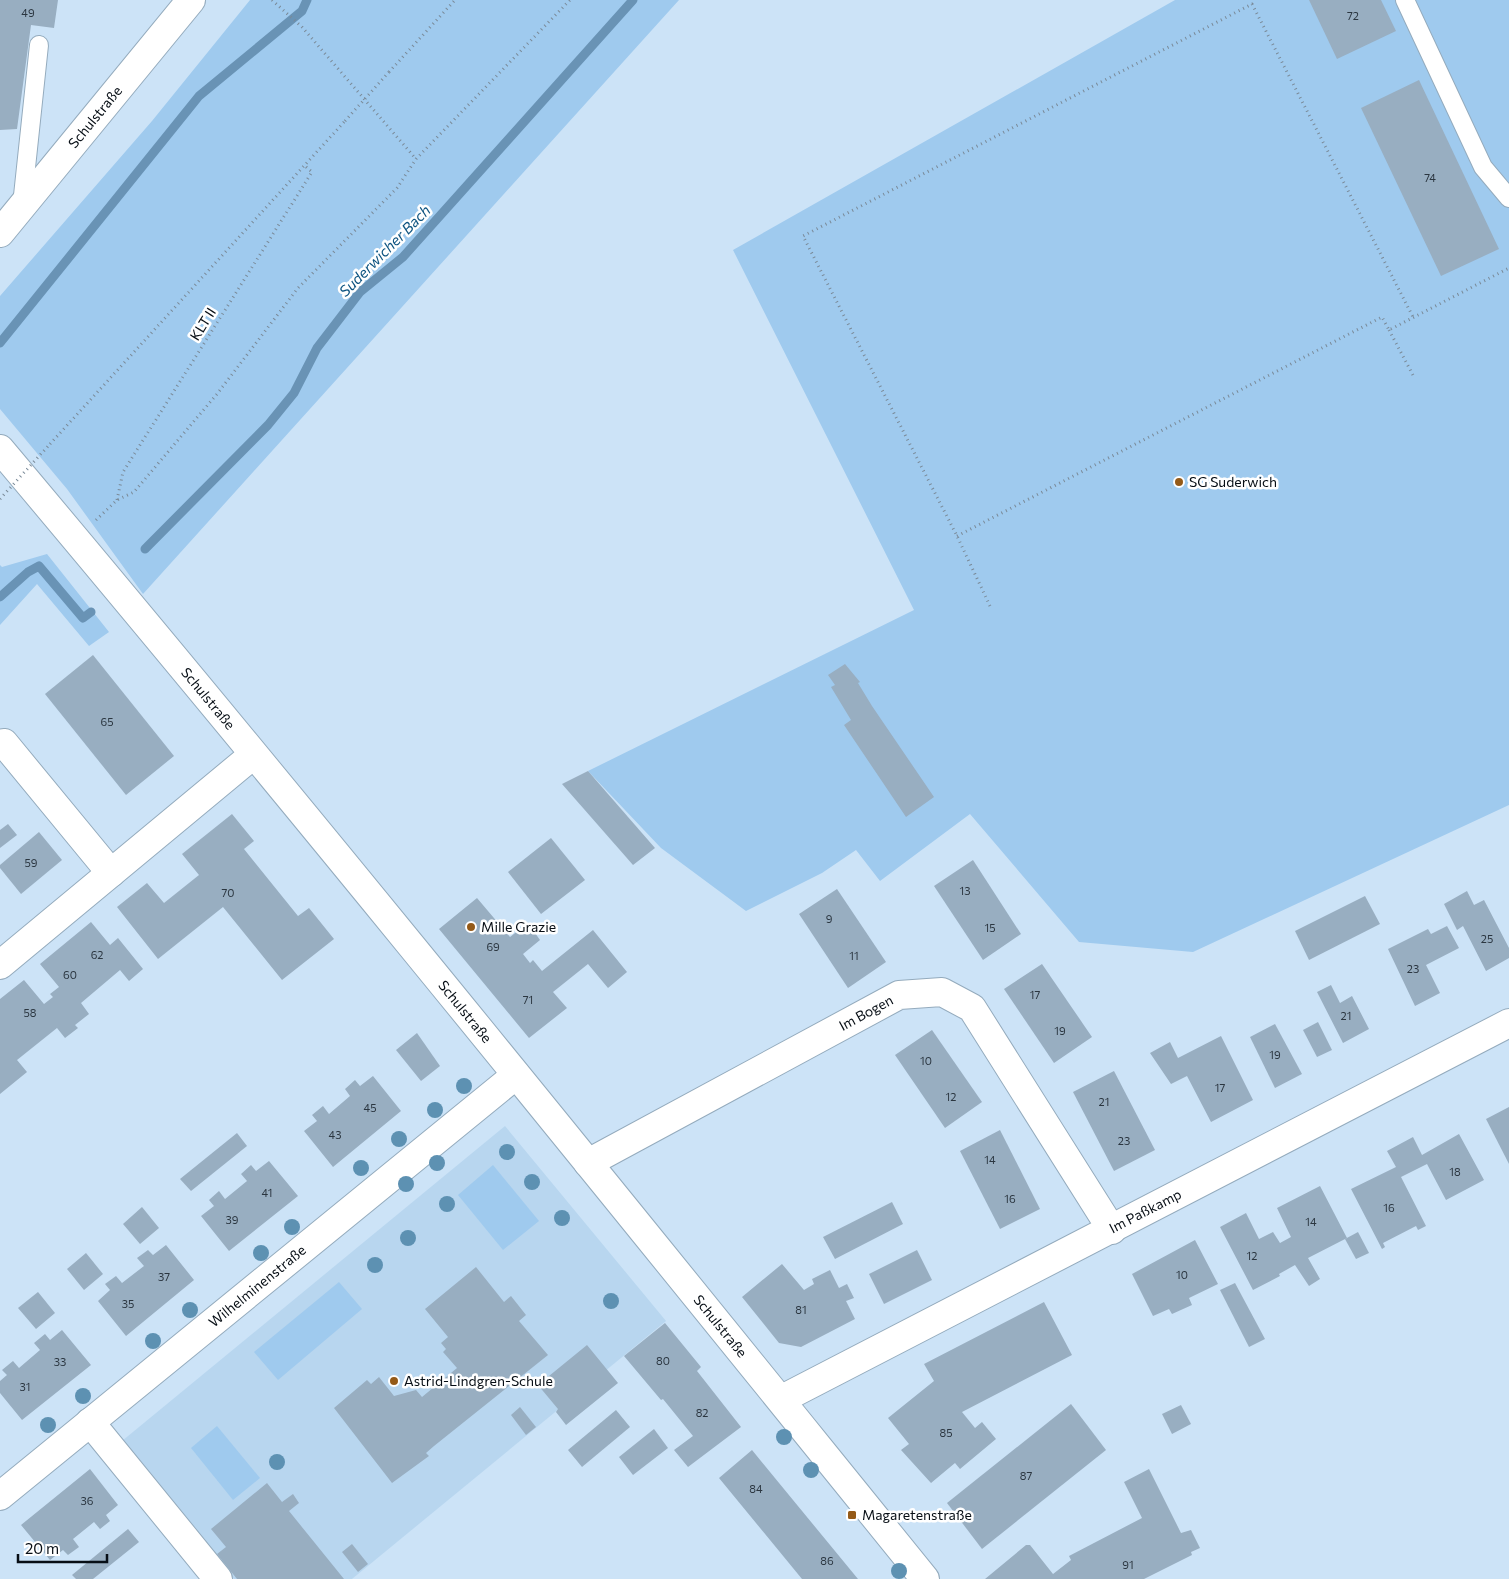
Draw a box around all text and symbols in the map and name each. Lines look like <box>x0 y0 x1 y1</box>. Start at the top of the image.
house number: 49 <box>21 6 35 19</box>
house number: 72 <box>1347 9 1359 22</box>
street label: Schulstraße <box>64 82 125 151</box>
house number: 74 <box>1424 171 1436 184</box>
water label: Suderwicher Bach <box>335 201 434 300</box>
street label: KLT II <box>186 304 219 343</box>
place label: SG Suderwich <box>1189 473 1277 490</box>
marker: SG Suderwich <box>1173 476 1185 488</box>
street label: Schulstraße <box>178 664 239 733</box>
house number: 65 <box>101 715 114 728</box>
house number: 59 <box>25 856 38 869</box>
house number: 13 <box>960 884 970 897</box>
house number: 70 <box>222 886 234 899</box>
house number: 9 <box>826 912 833 925</box>
place label: Mille Grazie <box>481 918 556 935</box>
marker: Mille Grazie <box>465 921 477 933</box>
house number: 15 <box>984 921 996 934</box>
house number: 25 <box>1481 932 1493 945</box>
house number: 69 <box>486 940 500 953</box>
house number: 62 <box>91 948 103 961</box>
house number: 11 <box>849 949 859 962</box>
house number: 23 <box>1407 962 1419 975</box>
house number: 60 <box>63 968 77 981</box>
street label: Schulstraße <box>435 977 496 1046</box>
house number: 17 <box>1030 988 1040 1001</box>
street label: Im Bogen <box>836 991 896 1034</box>
house number: 71 <box>523 993 533 1006</box>
house number: 58 <box>24 1006 37 1019</box>
house number: 21 <box>1341 1009 1351 1022</box>
house number: 19 <box>1054 1024 1066 1037</box>
house number: 19 <box>1269 1048 1281 1061</box>
house number: 10 <box>920 1054 932 1067</box>
house number: 17 <box>1215 1081 1225 1094</box>
house number: 12 <box>946 1090 956 1103</box>
house number: 21 <box>1099 1095 1109 1108</box>
house number: 45 <box>364 1101 376 1114</box>
house number: 43 <box>329 1128 341 1141</box>
house number: 23 <box>1118 1134 1130 1147</box>
house number: 14 <box>984 1153 996 1166</box>
house number: 18 <box>1449 1165 1461 1178</box>
street label: Im Paßkamp <box>1106 1185 1184 1236</box>
house number: 41 <box>262 1186 272 1199</box>
house number: 16 <box>1004 1192 1016 1205</box>
house number: 16 <box>1383 1201 1395 1214</box>
house number: 39 <box>226 1213 239 1226</box>
house number: 14 <box>1305 1215 1317 1228</box>
street label: Wilhelminenstraße <box>205 1241 309 1330</box>
house number: 12 <box>1247 1249 1257 1262</box>
house number: 10 <box>1176 1268 1188 1281</box>
house number: 37 <box>158 1270 170 1283</box>
street label: Schulstraße <box>690 1291 751 1360</box>
house number: 35 <box>122 1297 134 1310</box>
house number: 81 <box>795 1303 807 1316</box>
house number: 80 <box>656 1354 670 1367</box>
house number: 33 <box>54 1355 66 1368</box>
place label: Astrid-Lindgren-Schule <box>404 1372 553 1389</box>
marker: Astrid-Lindgren-Schule <box>388 1375 400 1387</box>
house number: 31 <box>20 1380 30 1393</box>
house number: 82 <box>696 1406 708 1419</box>
house number: 85 <box>940 1426 953 1439</box>
house number: 87 <box>1020 1469 1032 1482</box>
house number: 84 <box>749 1482 763 1495</box>
house number: 36 <box>81 1494 94 1507</box>
place label: Magaretenstraße <box>862 1506 972 1523</box>
marker: Magaretenstraße <box>846 1509 858 1521</box>
scale bar <box>18 1532 106 1564</box>
text: 20 m <box>25 1539 59 1557</box>
house number: 86 <box>820 1554 834 1567</box>
house number: 91 <box>1122 1558 1134 1571</box>

